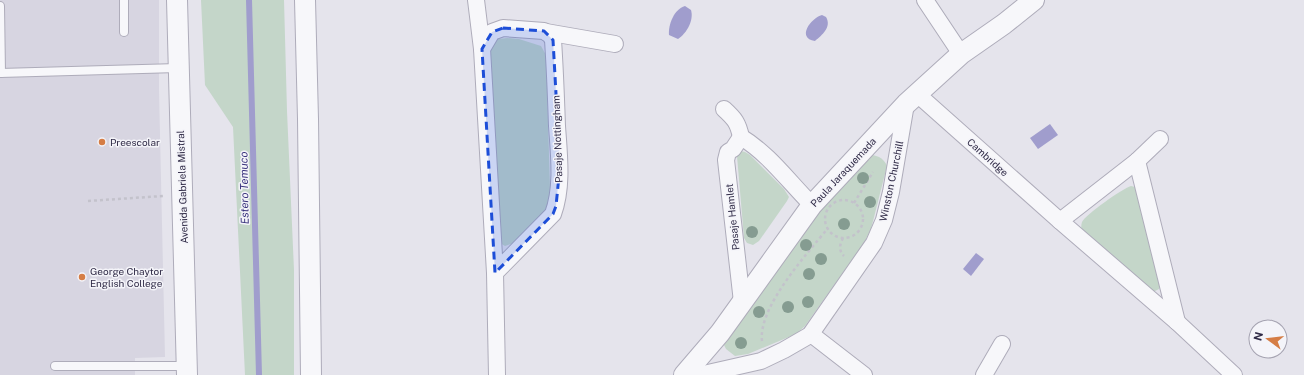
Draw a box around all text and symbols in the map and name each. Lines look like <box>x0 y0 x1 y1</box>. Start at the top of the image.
street label: Pasaje Nottingham <box>549 95 565 183</box>
street label: Avenida Gabriela Mistral <box>174 130 190 244</box>
street label: Paula Jaraquemada <box>808 135 878 209</box>
street label: Cambridge <box>965 135 1011 179</box>
place label: Preescolar <box>110 136 160 148</box>
marker: Preescolar <box>97 137 107 147</box>
street label: Winston Churchill <box>877 140 905 222</box>
water label: Estero Temuco <box>237 151 251 224</box>
street label: Pasaje Hamlet <box>723 183 741 251</box>
place label: George Chaytor English College <box>90 265 163 289</box>
marker: George Chaytor English College <box>77 272 87 282</box>
north arrow <box>1248 319 1288 359</box>
text: N <box>1251 331 1265 342</box>

